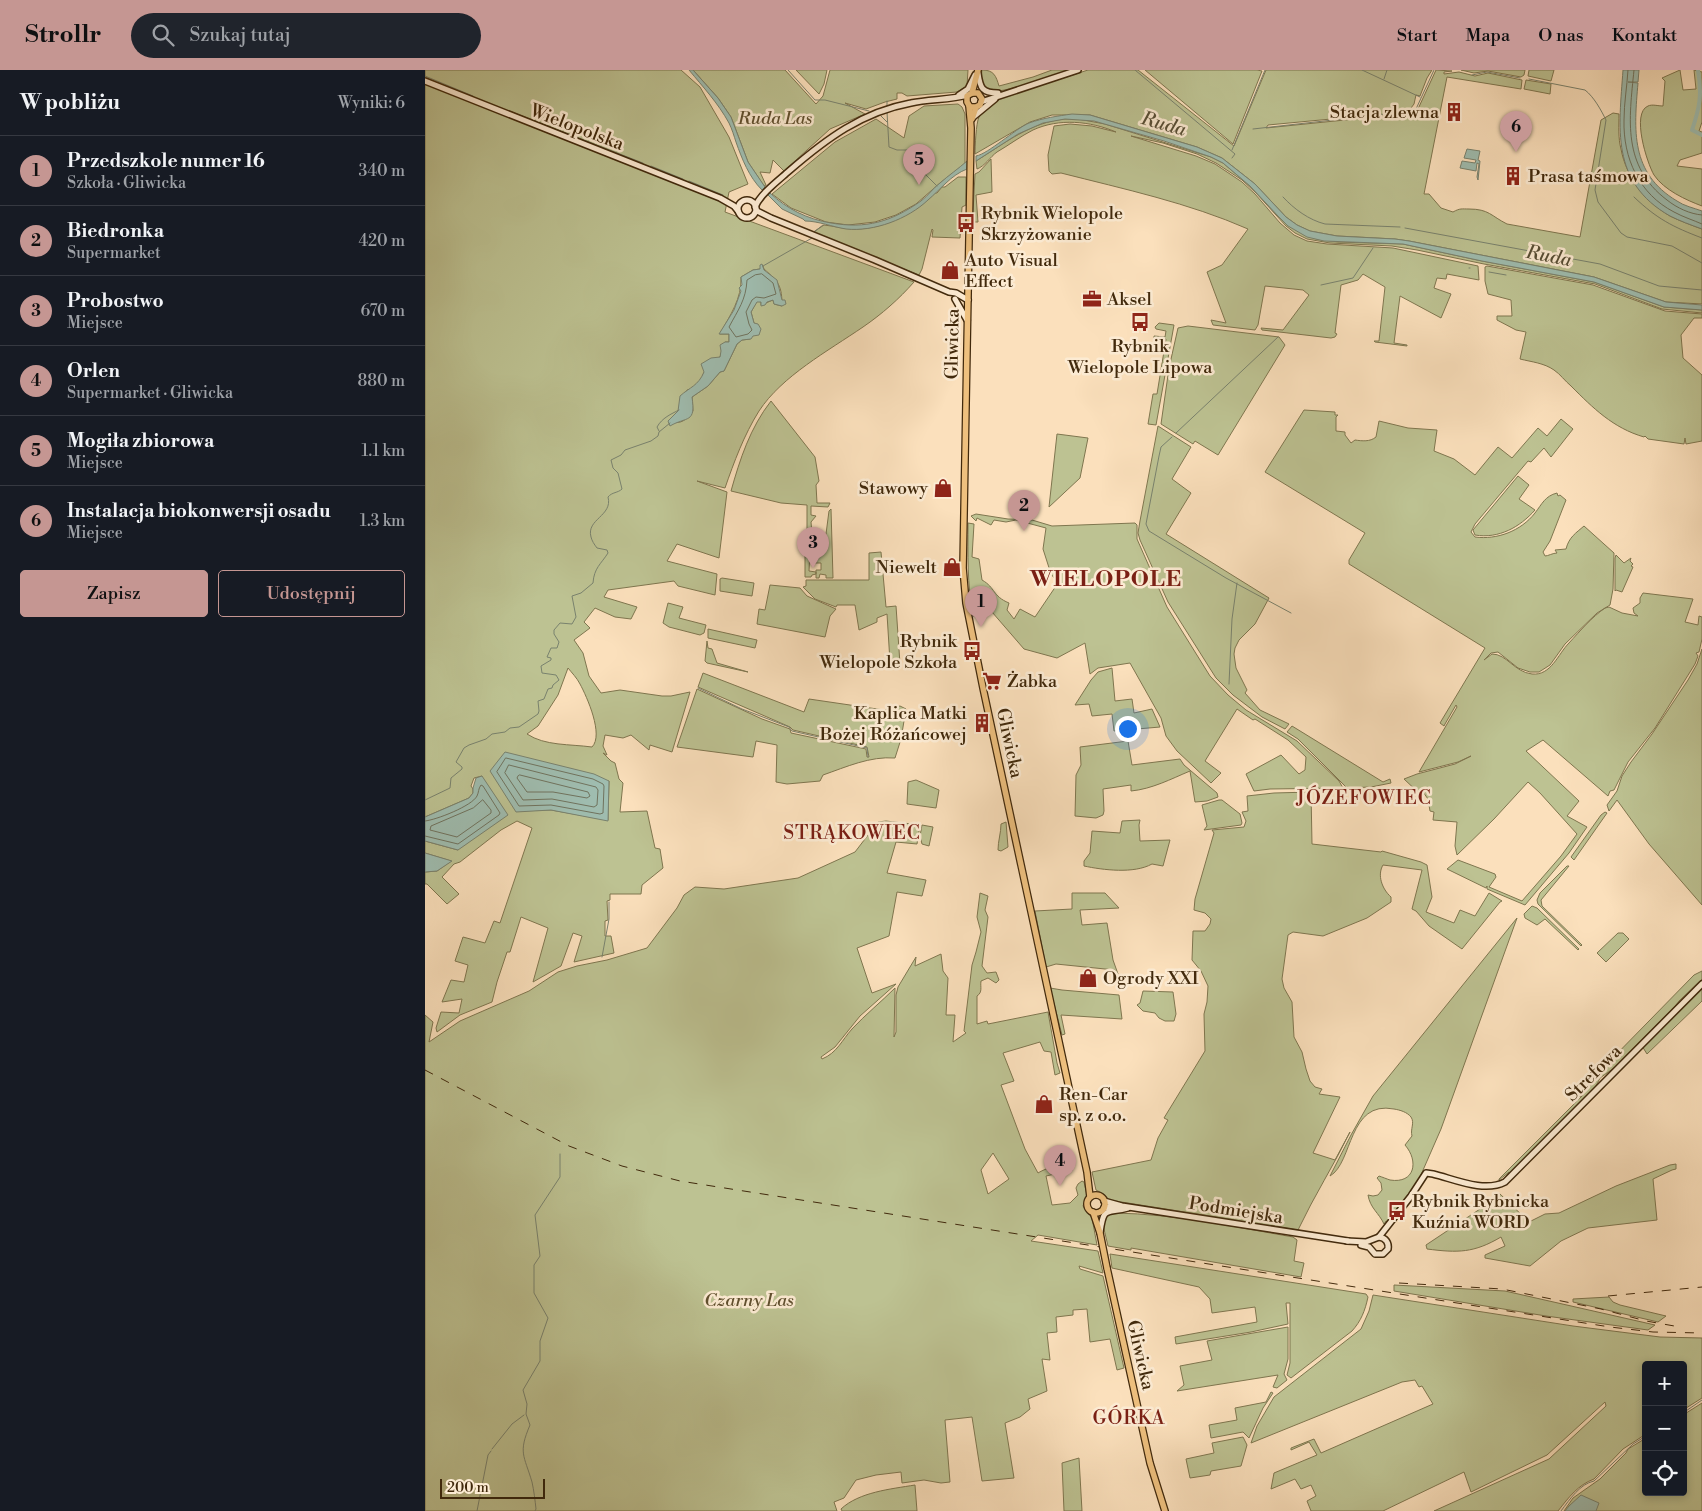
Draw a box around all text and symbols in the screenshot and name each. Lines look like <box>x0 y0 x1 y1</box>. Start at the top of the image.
search box <box>131 13 481 58</box>
text: Strollr <box>25 20 101 50</box>
icon: search <box>149 21 177 49</box>
text: Szukaj tutaj <box>189 23 291 47</box>
text: Start <box>1397 24 1438 47</box>
text: Mapa <box>1466 24 1510 47</box>
text: O nas <box>1538 24 1584 47</box>
text: Kontakt <box>1612 24 1677 47</box>
text: W pobliżu <box>20 90 120 116</box>
text: Wyniki: 6 <box>338 93 405 113</box>
street label: Wielopolska <box>526 99 628 156</box>
place label: Stacja zlewna <box>1330 101 1440 124</box>
building icon: Stacja zlewna <box>1443 101 1465 123</box>
water label: Ruda <box>1138 106 1189 142</box>
park label: Ruda Las <box>737 107 812 130</box>
pin: 6 <box>1500 111 1532 152</box>
pin: 5 <box>903 144 935 185</box>
text: Przedszkole numer 16 <box>67 149 265 173</box>
text: 1 <box>32 161 40 181</box>
text: 340 m <box>358 161 405 181</box>
building icon: Prasa taśmowa <box>1502 165 1524 187</box>
place label: Prasa taśmowa <box>1528 165 1650 188</box>
text: Szkoła · Gliwicka <box>67 173 186 193</box>
place label: Rybnik Wielopole Skrzyżowanie <box>981 202 1123 246</box>
bus stop icon: Rybnik Wielopole Skrzyżowanie <box>955 212 977 234</box>
text: Biedronka <box>67 219 164 243</box>
text: 2 <box>31 231 41 251</box>
text: 420 m <box>358 231 405 251</box>
water label: Ruda <box>1523 240 1574 272</box>
text: Supermarket <box>67 243 161 263</box>
place label: Auto Visual Effect <box>964 249 1058 293</box>
shop icon: Auto Visual Effect <box>939 259 961 281</box>
office icon: Aksel <box>1081 288 1103 310</box>
place label: Aksel <box>1106 288 1152 311</box>
text: Probostwo <box>67 289 164 313</box>
text: 3 <box>31 301 41 321</box>
text: 670 m <box>361 301 405 321</box>
street label: Gliwicka <box>940 307 965 380</box>
bus stop icon: Rybnik Wielopole Lipowa <box>1129 311 1151 333</box>
text: Miejsce <box>67 313 123 333</box>
place label: Rybnik Wielopole Lipowa <box>1067 335 1213 379</box>
text: Orlen <box>67 359 120 383</box>
text: 4 <box>31 371 41 391</box>
text: 880 m <box>357 371 405 391</box>
text: Supermarket · Gliwicka <box>67 383 233 403</box>
text: Mogiła zbiorowa <box>67 429 214 453</box>
text: 5 <box>31 441 41 461</box>
text: 1.1 km <box>361 441 405 461</box>
text: Miejsce <box>67 453 123 473</box>
place label: Stawowy <box>859 477 928 500</box>
shop icon: Stawowy <box>932 477 954 499</box>
pin: 2 <box>1008 490 1040 531</box>
text: Instalacja biokonwersji osadu <box>67 499 331 523</box>
text: 6 <box>31 511 41 531</box>
text: 1.3 km <box>360 511 405 531</box>
text: Miejsce <box>67 523 123 543</box>
pin: 3 <box>797 527 829 568</box>
place label: Niewelt <box>876 556 938 579</box>
shop icon: Niewelt <box>941 556 963 578</box>
district label: WIELOPOLE <box>1029 566 1182 593</box>
button: Zapisz <box>20 570 208 617</box>
button: Udostępnij <box>218 570 405 617</box>
pin: 1 <box>965 586 997 627</box>
place label: Rybnik Wielopole Szkoła <box>818 630 959 674</box>
bus stop icon: Rybnik Wielopole Szkoła <box>961 640 983 662</box>
supermarket icon: Żabka <box>981 670 1003 692</box>
place label: Żabka <box>1007 670 1058 693</box>
place label: Kaplica Matki Bożej Różańcowej <box>819 702 967 746</box>
street label: Gliwicka <box>991 706 1028 781</box>
building icon: Kaplica Matki Bożej Różańcowej <box>971 712 993 734</box>
your location <box>1115 716 1141 742</box>
district label: JÓZEFOWIEC <box>1295 785 1432 810</box>
district label: STRĄKOWIEC <box>783 821 921 845</box>
shop icon: Ogrody XXI <box>1077 967 1099 989</box>
place label: Ogrody XXI <box>1103 967 1199 990</box>
street label: Strefowa <box>1560 1039 1627 1107</box>
place label: Ren-Car sp. z o.o. <box>1059 1083 1128 1127</box>
shop icon: Ren-Car sp. z o.o. <box>1033 1093 1055 1115</box>
pin: 4 <box>1044 1145 1076 1186</box>
place label: Rybnik Rybnicka Kuźnia WORD <box>1412 1190 1550 1234</box>
street label: Podmiejska <box>1187 1192 1286 1229</box>
bus stop icon: Rybnik Rybnicka Kuźnia WORD <box>1386 1200 1408 1222</box>
park label: Czarny Las <box>704 1289 794 1312</box>
street label: Gliwicka <box>1121 1318 1160 1393</box>
map controls <box>1642 1361 1687 1496</box>
button: + <box>1642 1361 1687 1406</box>
district label: GÓRKA <box>1092 1405 1166 1430</box>
button: − <box>1642 1406 1687 1451</box>
button: locate <box>1642 1451 1687 1496</box>
scale bar <box>440 1476 545 1499</box>
text: 200 m <box>447 1479 489 1497</box>

